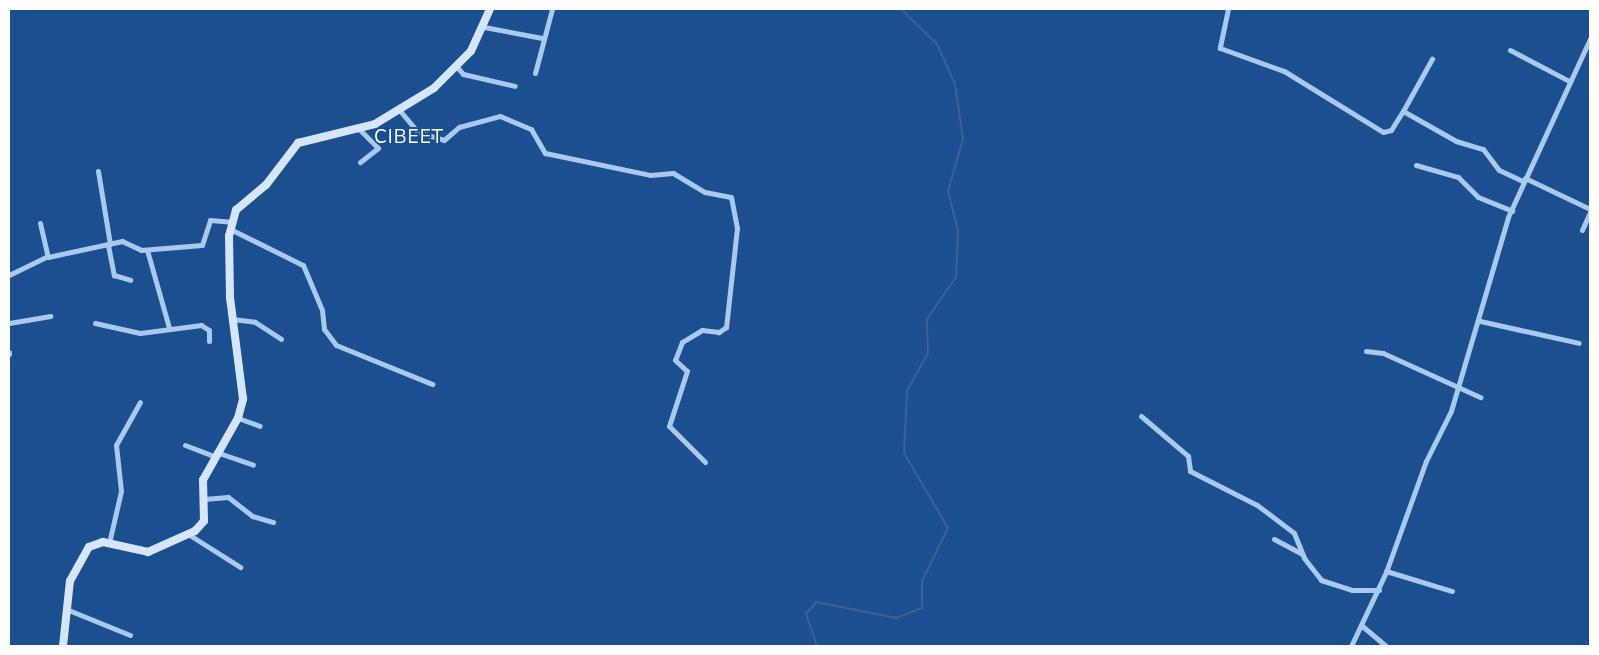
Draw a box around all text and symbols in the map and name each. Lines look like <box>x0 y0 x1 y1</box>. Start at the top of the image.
district label: CIBEET <box>373 127 445 149</box>

